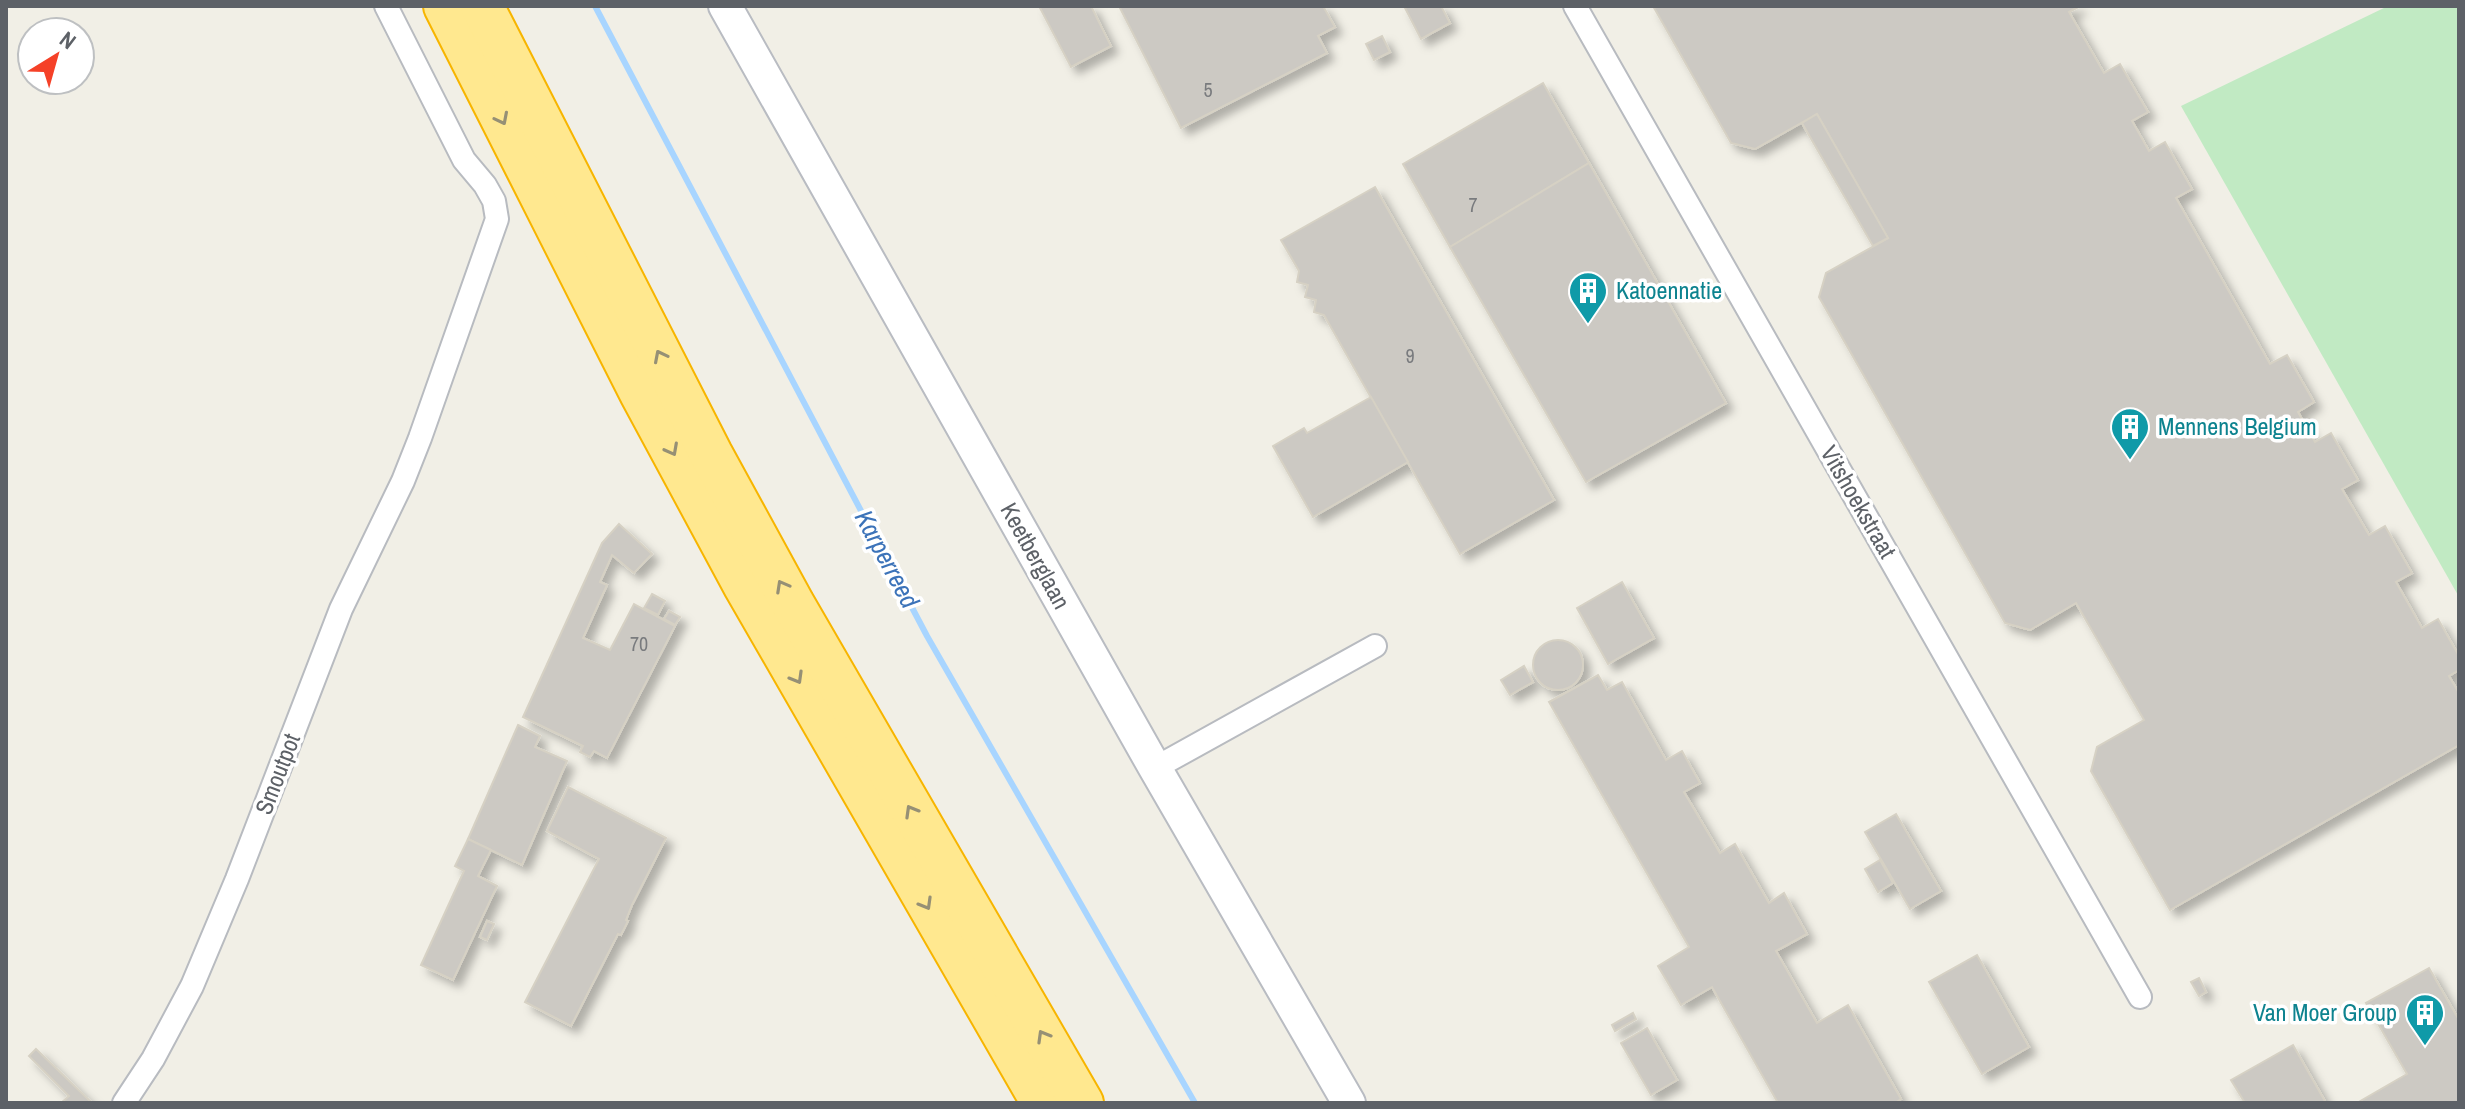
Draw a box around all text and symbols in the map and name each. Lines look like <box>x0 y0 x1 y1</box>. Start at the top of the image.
north arrow <box>16 16 96 96</box>
text: N <box>54 24 82 56</box>
house number: 5 <box>1203 76 1213 103</box>
one-way arrow <box>492 111 507 126</box>
house number: 7 <box>1468 191 1478 218</box>
building icon: Katoennatie <box>1567 270 1609 325</box>
place label: Katoennatie <box>1616 274 1722 306</box>
house number: 9 <box>1405 342 1415 369</box>
one-way arrow <box>654 350 669 365</box>
building icon: Mennens Belgium <box>2109 406 2151 461</box>
place label: Mennens Belgium <box>2158 410 2317 442</box>
street label: Vitshoekstraat <box>1814 439 1904 564</box>
one-way arrow <box>662 442 677 456</box>
street label: Keetberglaan <box>994 497 1078 614</box>
water label: Karperreed <box>847 503 928 614</box>
one-way arrow <box>777 579 792 594</box>
house number: 70 <box>630 630 648 657</box>
one-way arrow <box>787 669 803 684</box>
street label: Smoutpot <box>247 728 307 819</box>
one-way arrow <box>905 805 921 820</box>
one-way arrow <box>916 895 932 910</box>
building icon: Van Moer Group <box>2404 992 2446 1047</box>
place label: Van Moer Group <box>2253 996 2397 1028</box>
one-way arrow <box>1037 1030 1052 1045</box>

